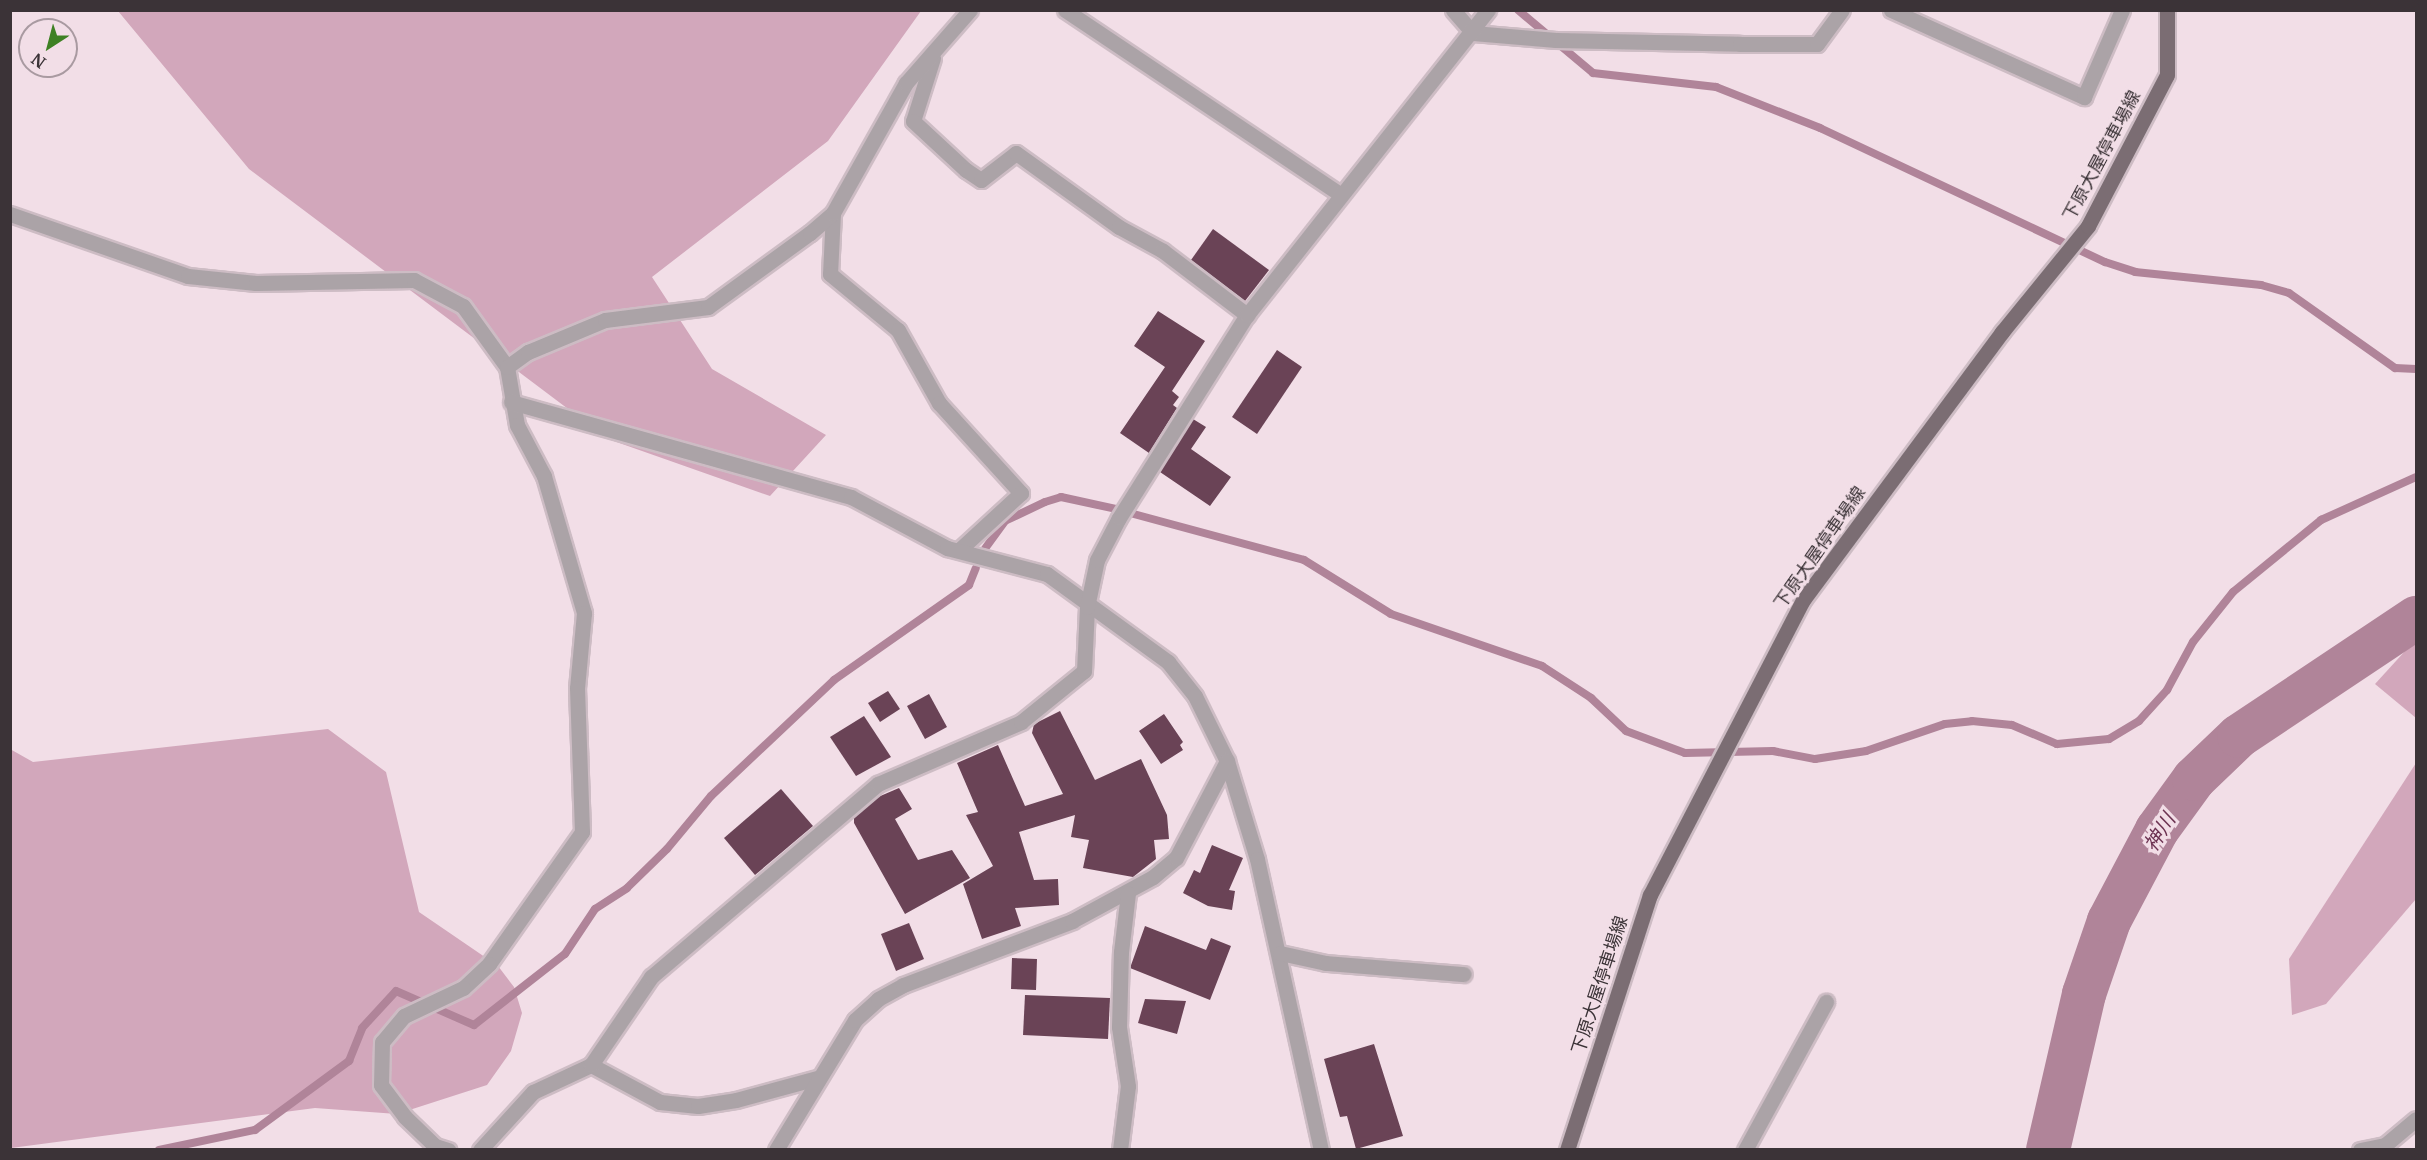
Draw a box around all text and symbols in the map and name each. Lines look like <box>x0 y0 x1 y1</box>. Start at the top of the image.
north arrow <box>18 18 78 78</box>
text: N <box>28 49 50 73</box>
street label: 下原大屋停車場線 <box>2059 87 2145 225</box>
street label: 下原大屋停車場線 <box>1770 483 1870 613</box>
water label: 神川 <box>2138 809 2180 855</box>
street label: 下原大屋停車場線 <box>1567 913 1633 1057</box>

